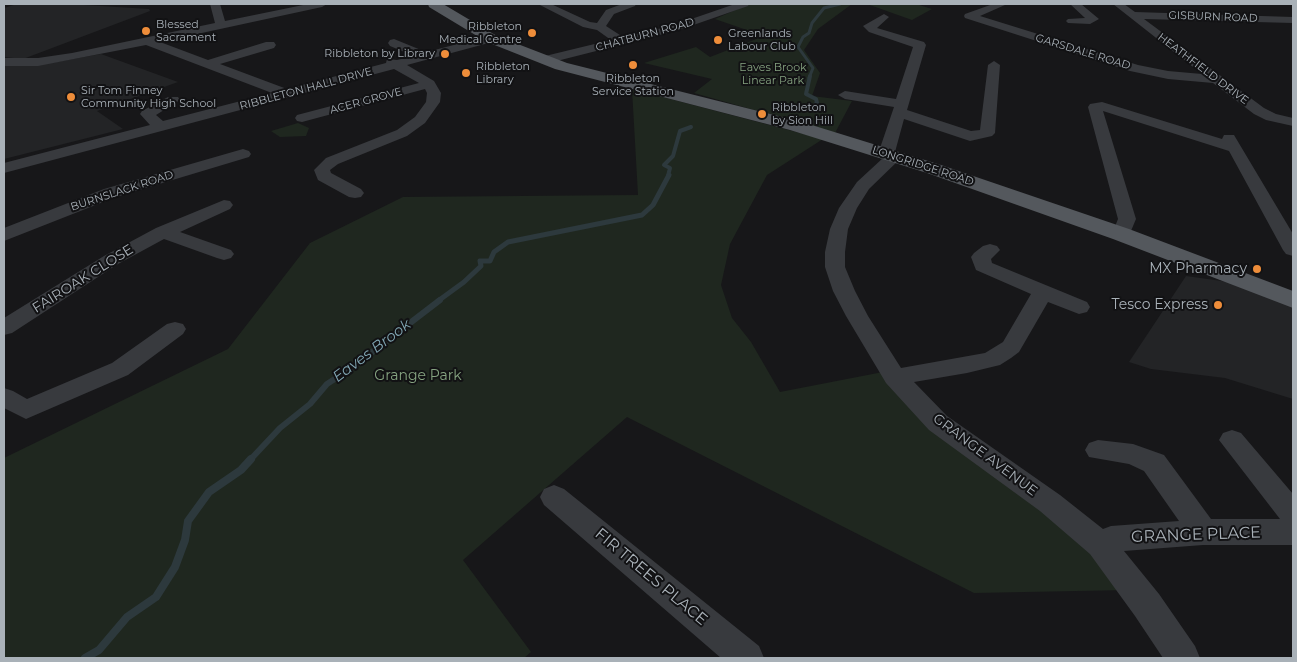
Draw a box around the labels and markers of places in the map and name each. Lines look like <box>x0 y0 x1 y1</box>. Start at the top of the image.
place label: Blessed Sacrament <box>156 18 216 44</box>
place label: Ribbleton Medical Centre <box>439 20 522 46</box>
marker: Blessed Sacrament <box>140 25 152 37</box>
marker: Ribbleton Medical Centre <box>526 27 538 39</box>
place label: Greenlands Labour Club <box>728 27 796 53</box>
marker: Greenlands Labour Club <box>712 34 724 46</box>
place label: Ribbleton by Library <box>324 47 435 61</box>
marker: Ribbleton by Library <box>439 48 451 60</box>
marker: Ribbleton Service Station <box>627 59 639 71</box>
place label: Ribbleton Library <box>476 60 530 86</box>
marker: Ribbleton Library <box>460 67 472 79</box>
place label: Ribbleton Service Station <box>592 72 674 98</box>
place label: Sir Tom Finney Community High School <box>81 84 216 110</box>
marker: Sir Tom Finney Community High School <box>65 91 77 103</box>
place label: Ribbleton by Sion Hill <box>772 101 833 127</box>
marker: Ribbleton by Sion Hill <box>756 108 768 120</box>
place label: MX Pharmacy <box>1149 261 1247 277</box>
marker: MX Pharmacy <box>1251 263 1263 275</box>
place label: Tesco Express <box>1112 297 1208 313</box>
marker: Tesco Express <box>1212 299 1224 311</box>

